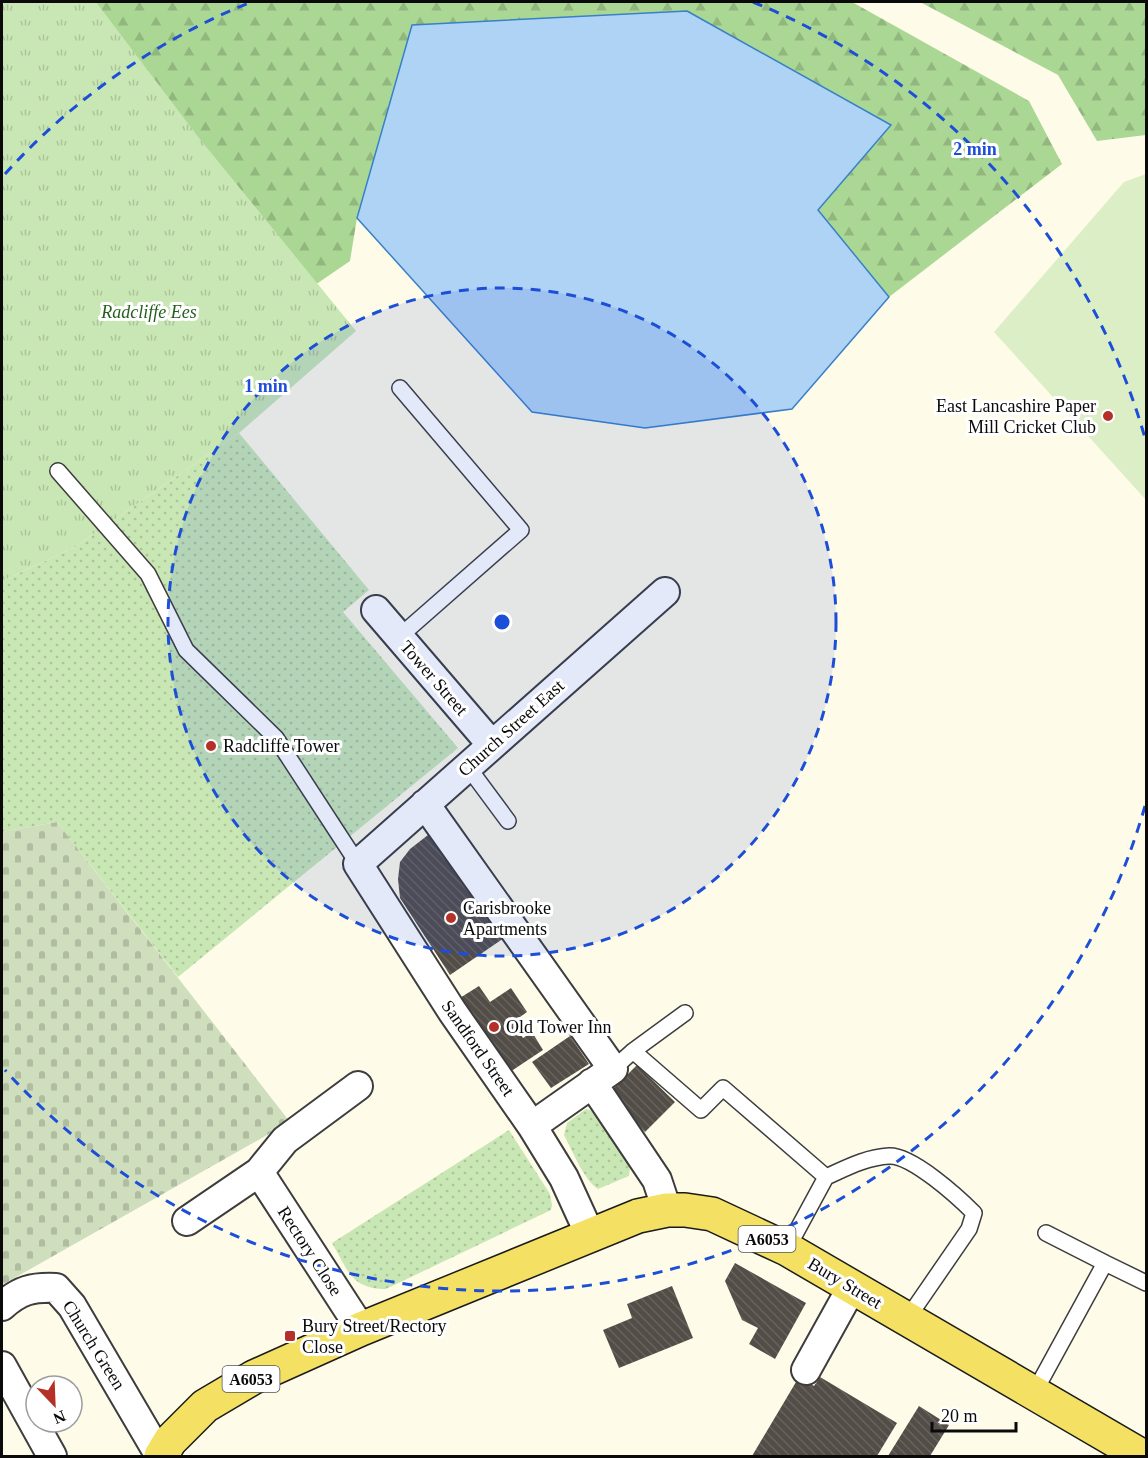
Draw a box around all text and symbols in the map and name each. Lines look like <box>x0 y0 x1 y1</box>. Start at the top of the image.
text: 2 min <box>953 139 997 159</box>
park label: Radcliffe Ees <box>100 302 197 322</box>
text: 1 min <box>244 376 288 396</box>
place label: East Lancashire Paper Mill Cricket Club <box>936 396 1096 437</box>
marker: East Lancashire Paper Mill Cricket Club <box>1101 409 1115 423</box>
centre of rings <box>492 612 512 632</box>
street label: Tower Street <box>396 637 472 719</box>
street label: Church Street East <box>454 675 568 781</box>
place label: Radcliffe Tower <box>223 736 340 756</box>
marker: Radcliffe Tower <box>204 739 218 753</box>
place label: Carisbrooke Apartments <box>463 898 551 939</box>
marker: Carisbrooke Apartments <box>444 911 458 925</box>
street label: Sandford Street <box>438 996 518 1100</box>
place label: Old Tower Inn <box>506 1017 611 1037</box>
marker: Old Tower Inn <box>487 1020 501 1034</box>
street label: Rectory Close <box>274 1203 346 1299</box>
road number: A6053 <box>738 1226 795 1252</box>
street label: Bury Street <box>804 1253 886 1313</box>
street label: Church Green <box>59 1297 129 1393</box>
place label: Bury Street/Rectory Close <box>302 1316 446 1357</box>
marker: Bury Street/Rectory Close <box>283 1329 297 1343</box>
road number: A6053 <box>222 1366 280 1392</box>
north arrow <box>24 1374 84 1434</box>
scale bar <box>932 1395 1016 1433</box>
text: 20 m <box>941 1406 978 1426</box>
text: N <box>51 1407 68 1428</box>

